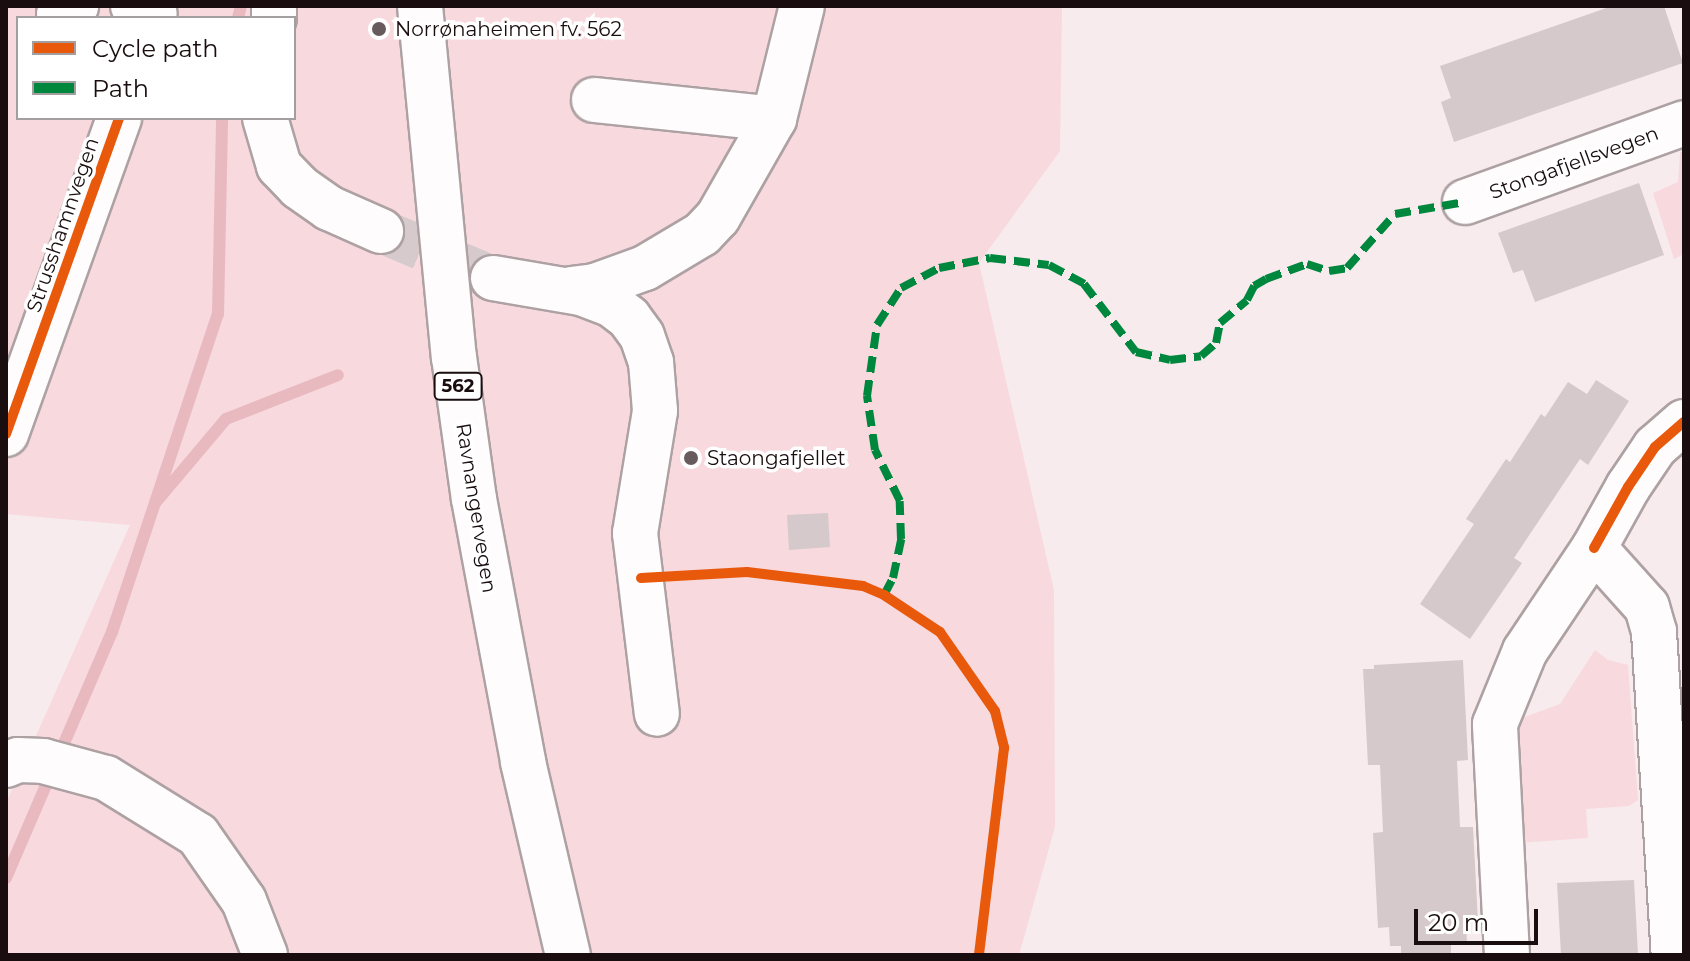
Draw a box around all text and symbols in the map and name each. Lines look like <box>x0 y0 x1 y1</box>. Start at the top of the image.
legend <box>16 16 296 120</box>
place label: Norrønaheimen fv. 562 <box>395 17 622 41</box>
marker: Norrønaheimen fv. 562 <box>370 20 388 38</box>
text: Cycle path <box>92 34 219 63</box>
text: Path <box>92 74 149 103</box>
street label: Stongafjellsvegen <box>1486 121 1662 205</box>
street label: Strusshamnvegen <box>22 134 104 316</box>
road number: 562 <box>432 372 484 400</box>
street label: Ravnangervegen <box>451 421 501 595</box>
place label: Staongafjellet <box>707 446 846 470</box>
marker: Staongafjellet <box>682 449 700 467</box>
scale bar <box>1418 893 1542 943</box>
text: 20 m <box>1428 908 1489 937</box>

